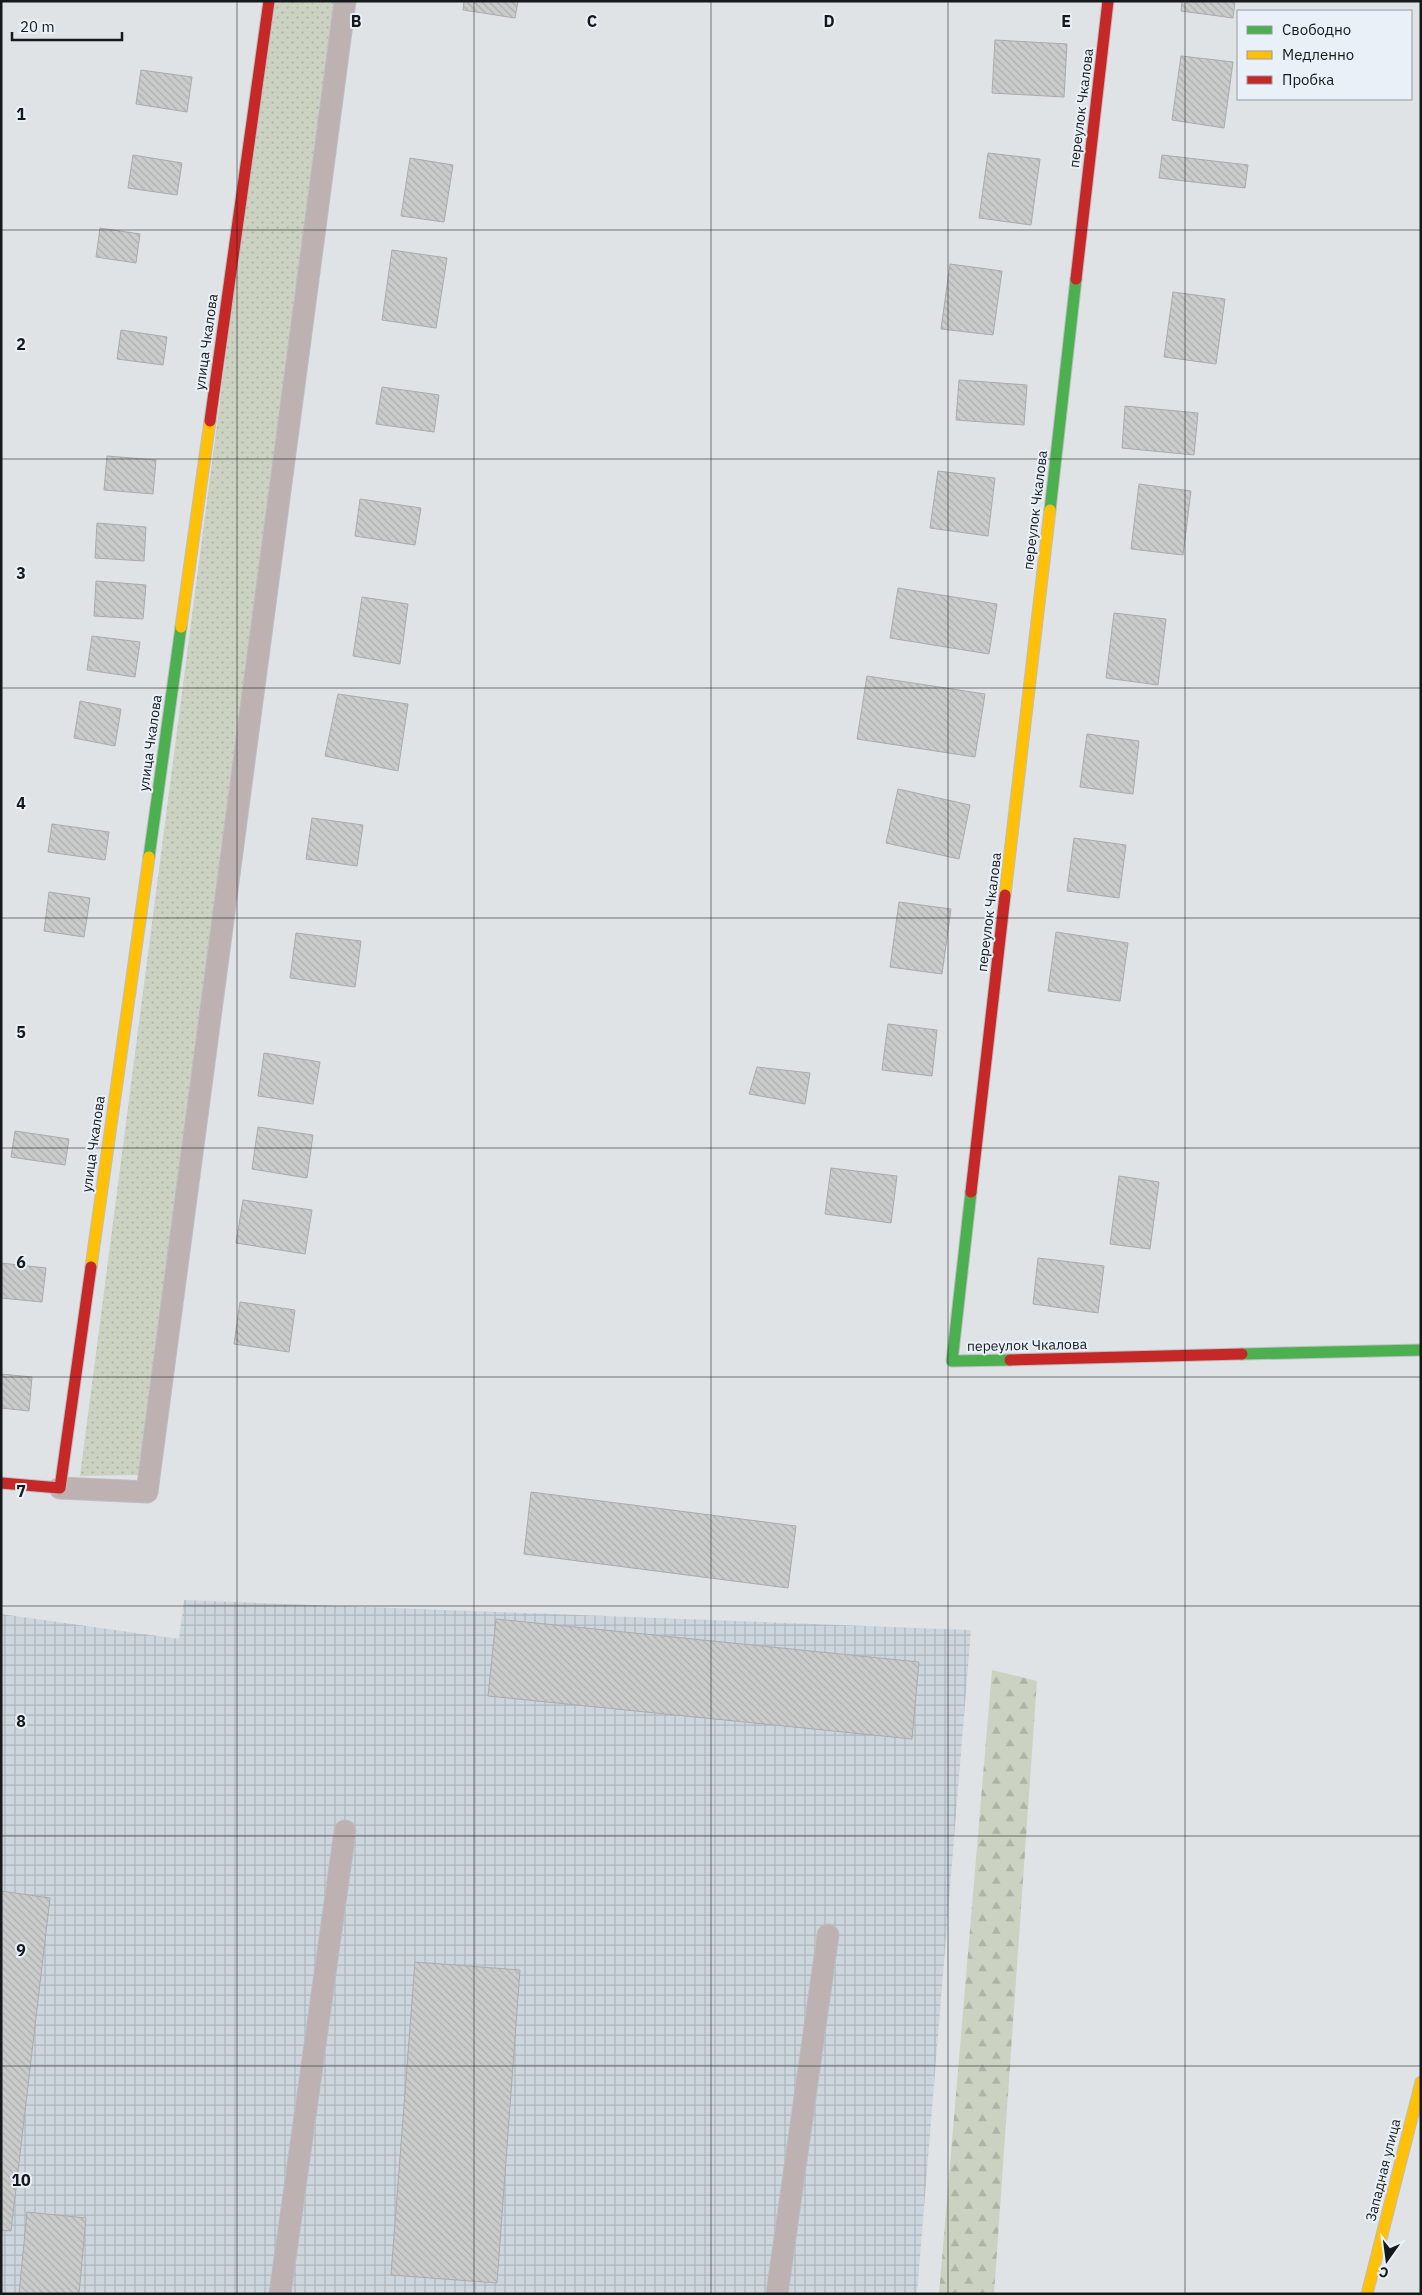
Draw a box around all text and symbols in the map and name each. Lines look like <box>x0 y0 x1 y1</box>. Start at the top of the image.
scale bar <box>12 10 122 42</box>
legend <box>1237 10 1412 100</box>
text: B <box>351 11 362 31</box>
text: C <box>587 11 597 31</box>
text: D <box>823 11 835 31</box>
text: E <box>1061 11 1071 31</box>
text: 20 m <box>20 17 55 36</box>
text: Свободно <box>1282 20 1351 39</box>
text: Медленно <box>1282 45 1354 64</box>
street label: переулок Чкалова <box>1065 47 1097 169</box>
text: Пробка <box>1282 70 1334 89</box>
text: 1 <box>16 104 26 124</box>
street label: улица Чкалова <box>190 292 222 391</box>
text: 2 <box>16 334 26 354</box>
street label: переулок Чкалова <box>1019 449 1051 571</box>
text: 3 <box>16 563 26 583</box>
street label: улица Чкалова <box>134 693 166 792</box>
text: 4 <box>16 793 26 813</box>
street label: переулок Чкалова <box>973 851 1005 973</box>
text: 5 <box>16 1022 26 1042</box>
street label: улица Чкалова <box>77 1094 109 1193</box>
text: 6 <box>16 1252 26 1272</box>
street label: переулок Чкалова <box>967 1335 1088 1355</box>
text: 7 <box>16 1481 26 1501</box>
text: 8 <box>16 1711 26 1731</box>
text: 9 <box>16 1940 26 1960</box>
street label: Западная улица <box>1362 2116 1405 2223</box>
text: 10 <box>11 2170 31 2190</box>
north arrow <box>1362 2235 1412 2285</box>
text: С <box>1377 2263 1390 2282</box>

